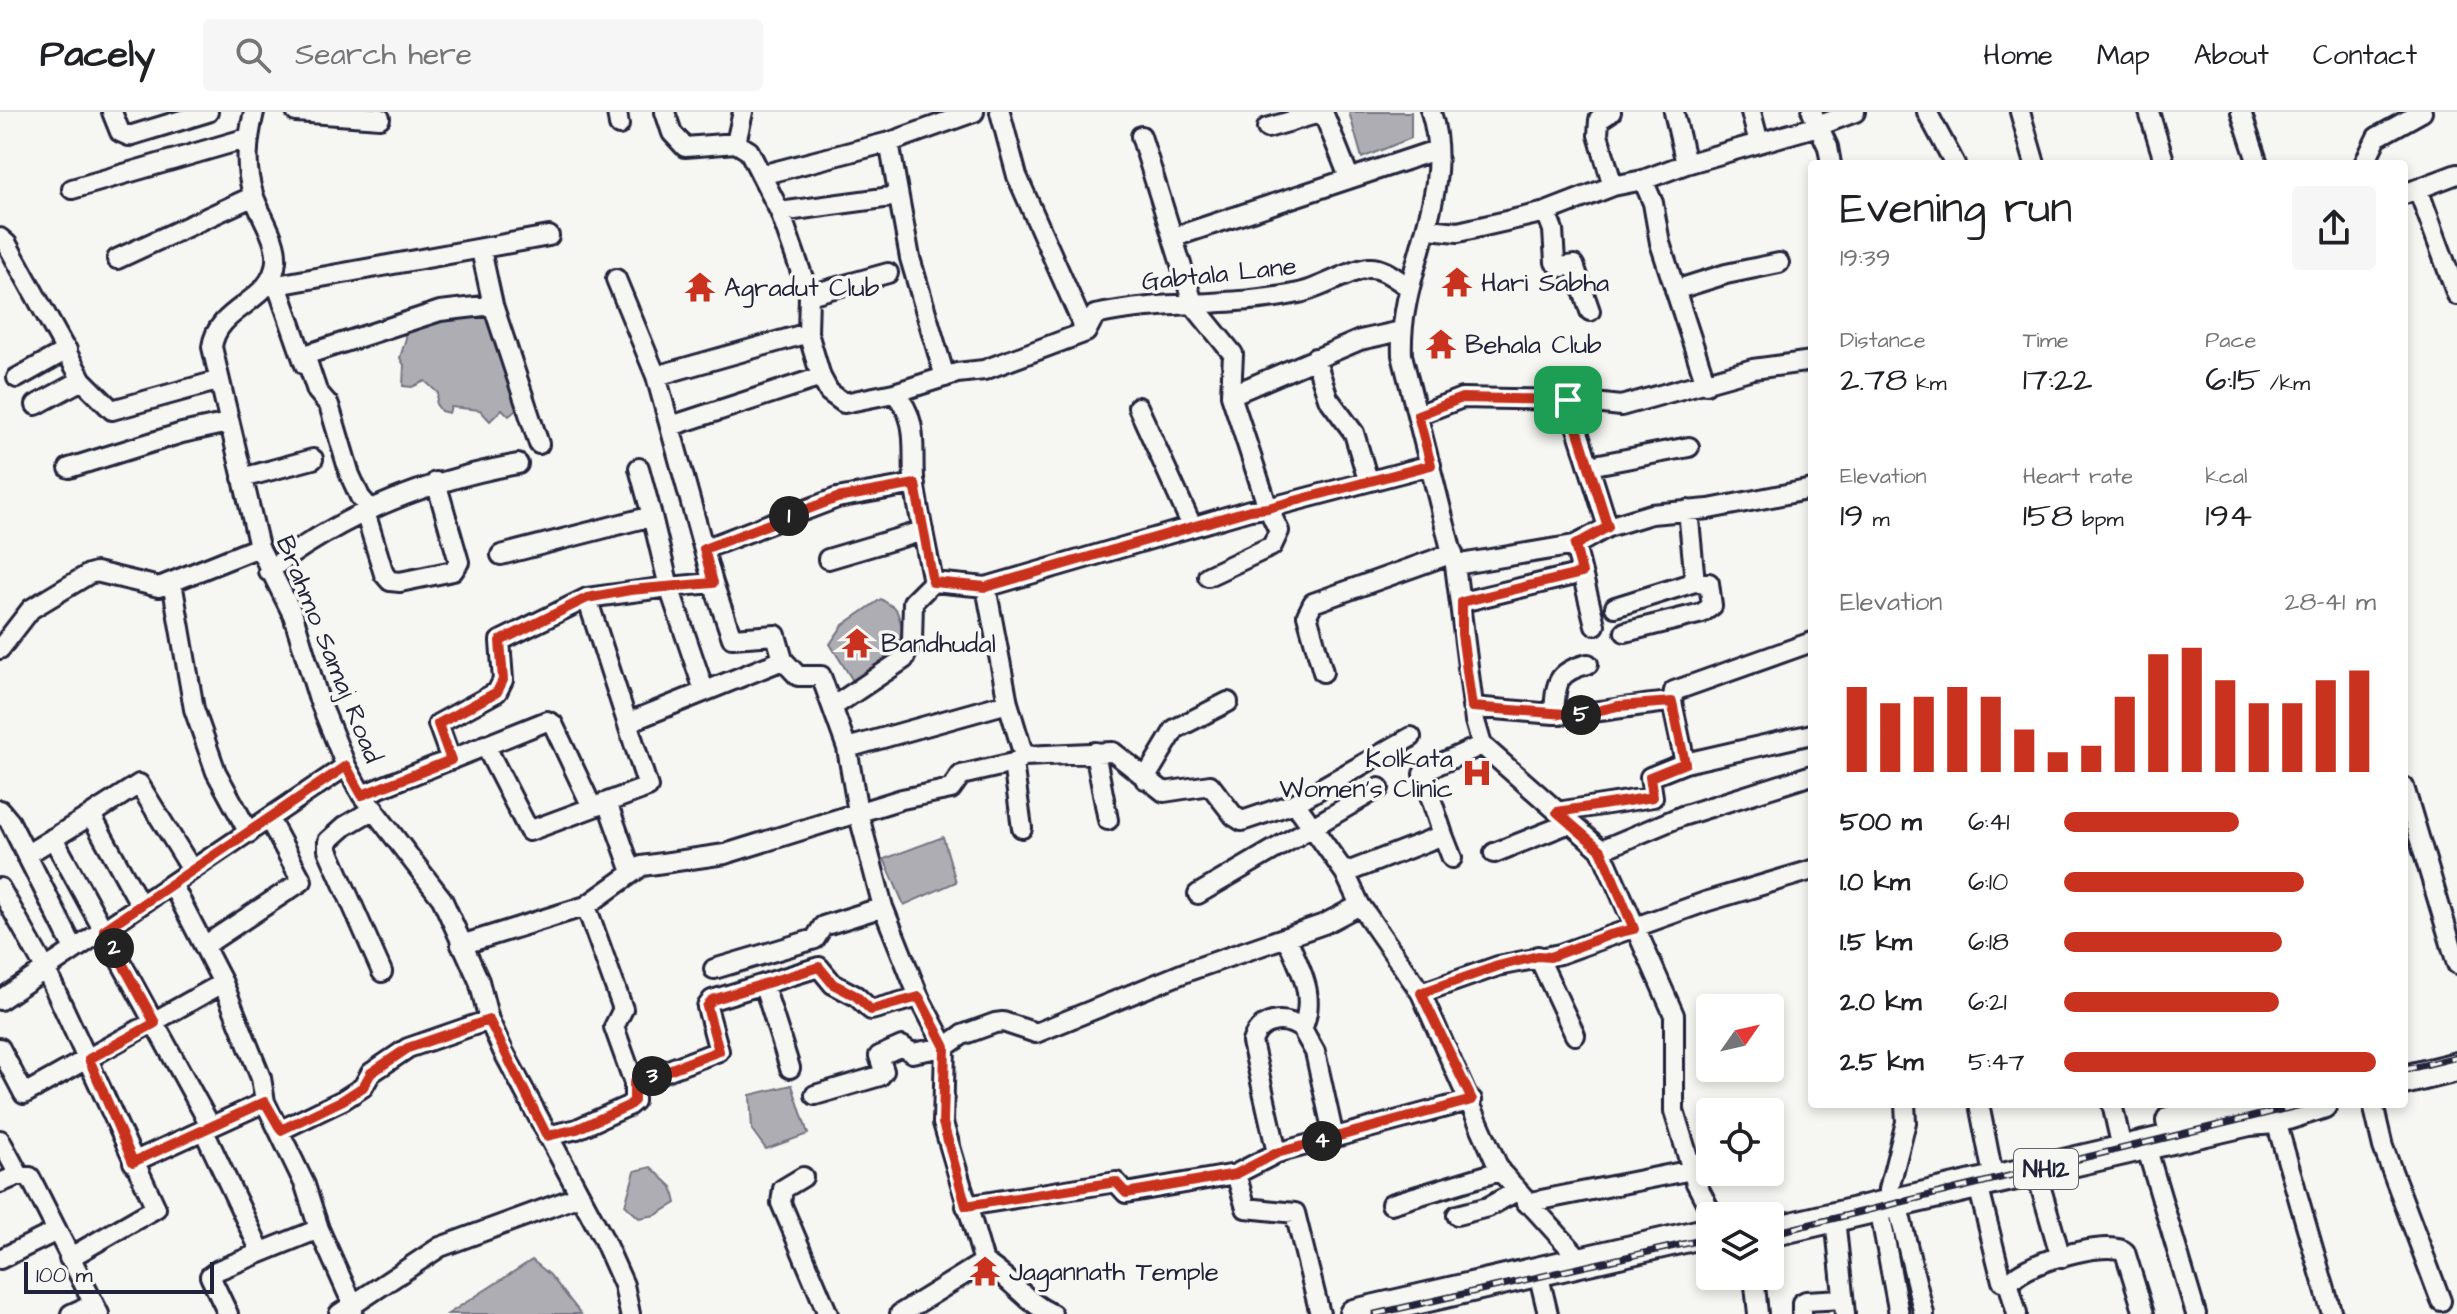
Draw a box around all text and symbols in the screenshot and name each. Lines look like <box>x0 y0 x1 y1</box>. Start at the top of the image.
search box <box>203 19 763 91</box>
text: Pacely <box>40 29 155 81</box>
icon: search <box>231 33 275 77</box>
text: Search here <box>295 34 472 76</box>
text: Home <box>1983 36 2053 75</box>
text: Map <box>2097 36 2150 75</box>
text: About <box>2194 36 2269 75</box>
text: Contact <box>2313 36 2417 75</box>
text: Evening run <box>1840 179 2072 240</box>
button: share <box>2292 186 2376 270</box>
text: 19:39 <box>1840 240 1891 276</box>
street label: Gabtala Lane <box>1140 248 1298 300</box>
temple icon: Hari Sabha <box>1440 265 1474 299</box>
place label: Hari Sabha <box>1481 265 1609 301</box>
temple icon: Agradut Club <box>683 270 717 304</box>
place label: Agradut Club <box>724 270 880 308</box>
text: Distance <box>1840 325 1926 356</box>
text: Time <box>2023 325 2069 356</box>
text: Pace <box>2205 325 2256 356</box>
temple icon: Behala Club <box>1424 327 1458 361</box>
place label: Behala Club <box>1465 327 1602 363</box>
text: 2.78 <box>1840 356 1907 404</box>
text: 17:22 <box>2023 356 2093 404</box>
text: 6:15 <box>2205 356 2261 404</box>
pin <box>1534 366 1602 434</box>
text: km <box>1907 368 1947 399</box>
text: /km <box>2261 368 2310 399</box>
icon: arrive <box>1546 378 1590 422</box>
text: Elevation <box>1840 461 1927 492</box>
text: Heart rate <box>2023 461 2133 492</box>
text: kcal <box>2205 461 2247 492</box>
text: 19 <box>1840 492 1864 540</box>
text: 158 <box>2023 492 2073 540</box>
text: 194 <box>2205 492 2252 540</box>
pin: 1 <box>769 496 809 536</box>
text: 1 <box>788 500 790 531</box>
text: m <box>1864 504 1890 535</box>
text: bpm <box>2073 504 2124 535</box>
street label: Brahmo Samaj Road <box>267 530 391 768</box>
text: Elevation <box>1840 584 1942 620</box>
text: 28–41 m <box>2285 584 2376 620</box>
temple icon: Bandhudal <box>840 626 874 660</box>
place label: Bandhudal <box>881 626 996 662</box>
pin: 5 <box>1561 695 1601 735</box>
text: 5 <box>1573 699 1589 730</box>
place label: Kolkata Women's Clinic <box>1279 741 1453 807</box>
hospital icon: Kolkata Women's Clinic <box>1460 756 1494 790</box>
text: 500 m <box>1840 804 1922 840</box>
text: 6:41 <box>1968 804 2010 840</box>
text: 1.0 km <box>1840 864 1910 900</box>
text: 6:10 <box>1968 864 2008 900</box>
text: 1.5 km <box>1840 924 1912 960</box>
text: 6:18 <box>1968 924 2009 960</box>
pin: 2 <box>94 928 134 968</box>
text: 2 <box>108 932 120 963</box>
text: 2.0 km <box>1840 984 1922 1020</box>
text: 6:21 <box>1968 984 2007 1020</box>
north arrow <box>1696 994 1784 1082</box>
map controls <box>1696 994 1784 1290</box>
text: 2.5 km <box>1840 1044 1924 1080</box>
text: 5:47 <box>1968 1044 2024 1080</box>
pin: 3 <box>632 1056 672 1096</box>
text: 3 <box>646 1060 658 1091</box>
button: locate <box>1696 1098 1784 1186</box>
pin: 4 <box>1302 1121 1342 1161</box>
text: 4 <box>1315 1125 1329 1156</box>
road number: NH12 <box>2014 1149 2078 1189</box>
button: layers <box>1696 1202 1784 1290</box>
temple icon: Jagannath Temple <box>968 1254 1002 1288</box>
place label: Jagannath Temple <box>1009 1254 1219 1292</box>
scale bar <box>24 1258 214 1294</box>
text: 100 m <box>36 1260 93 1291</box>

